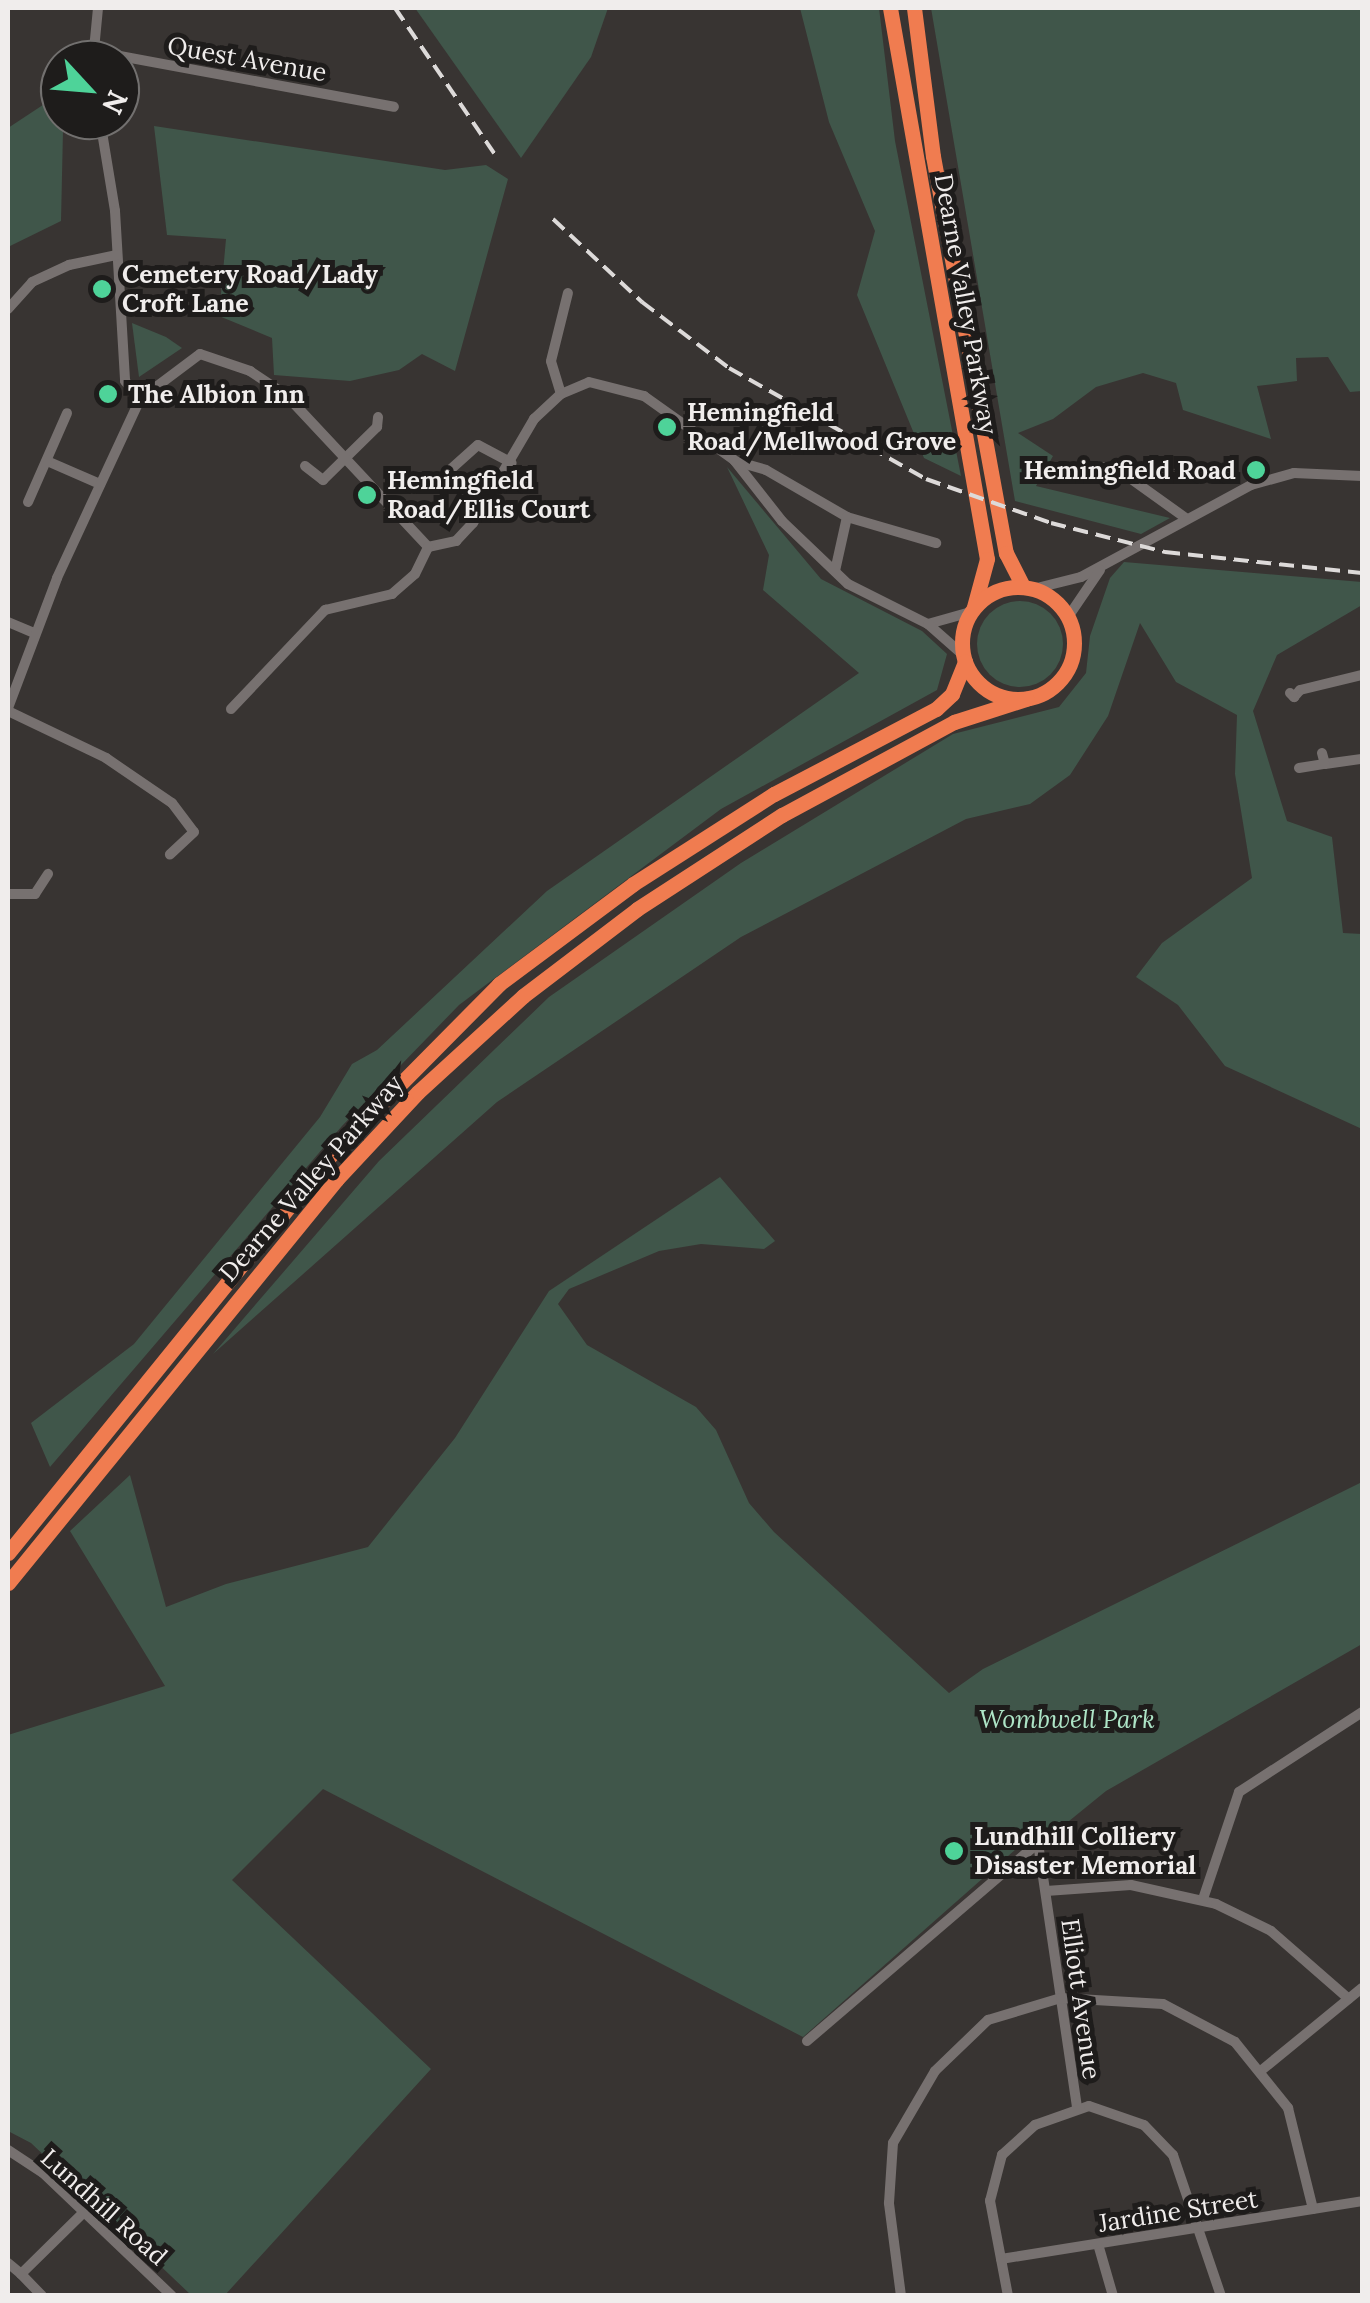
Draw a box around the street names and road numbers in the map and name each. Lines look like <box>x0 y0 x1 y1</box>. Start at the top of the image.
street label: Quest Avenue <box>165 30 329 88</box>
street label: Dearne Valley Parkway <box>928 171 1004 437</box>
street label: Dearne Valley Parkway <box>213 1068 409 1288</box>
street label: Elliott Avenue <box>1055 1917 1107 2081</box>
street label: Lundhill Road <box>35 2142 173 2272</box>
street label: Jardine Street <box>1096 2184 1260 2238</box>

